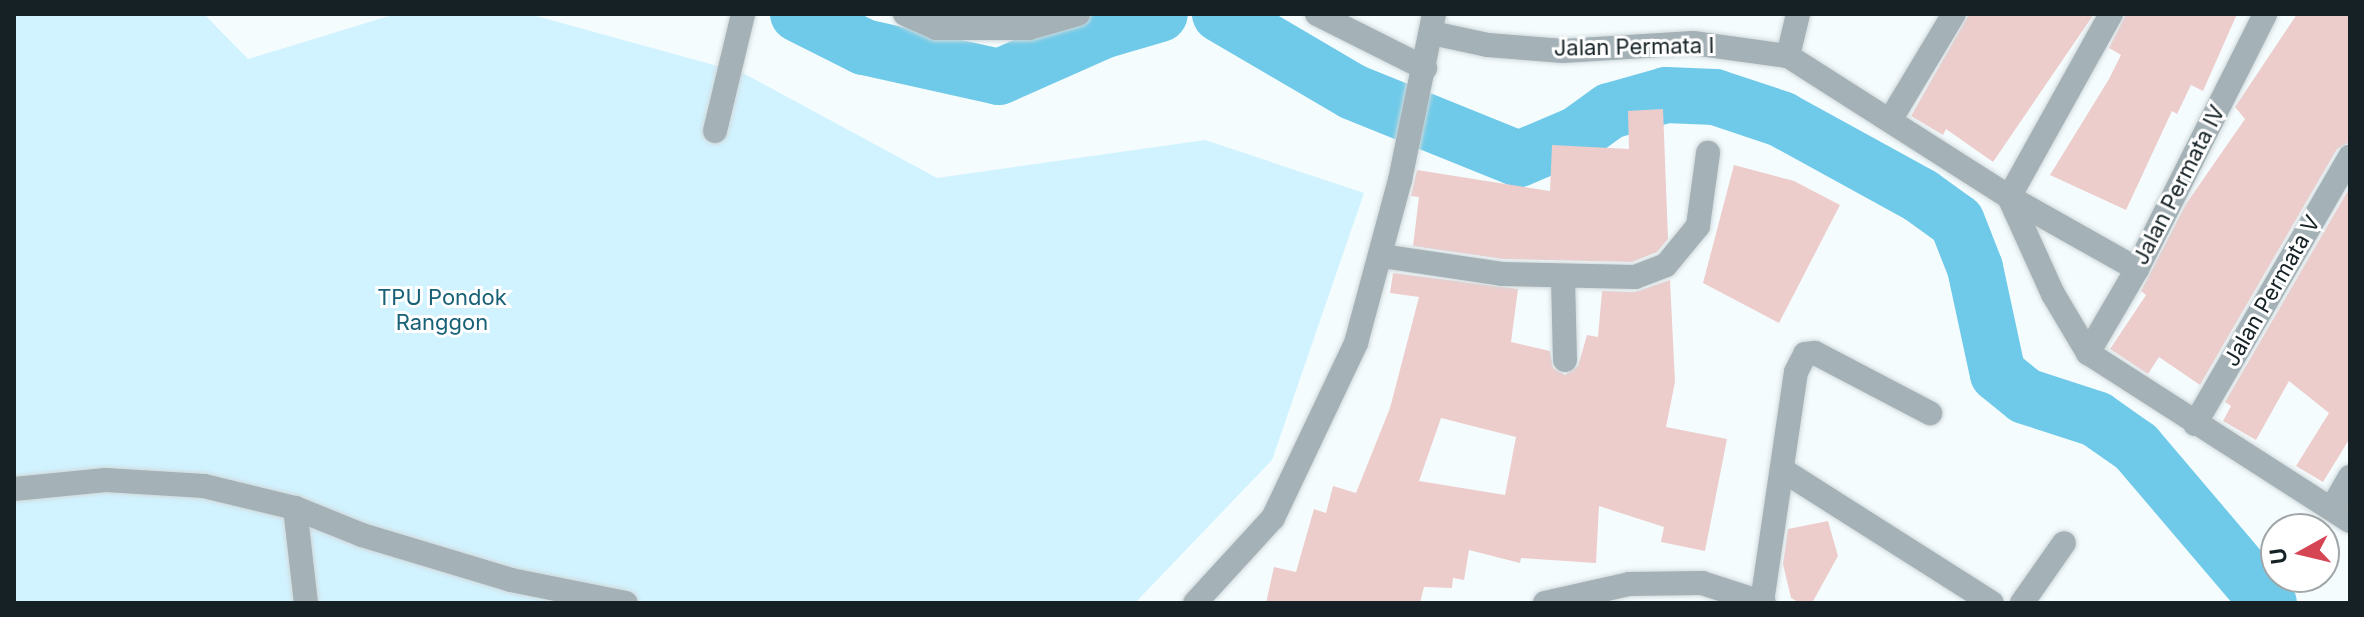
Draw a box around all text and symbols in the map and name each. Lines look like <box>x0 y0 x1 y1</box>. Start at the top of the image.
street label: Jalan Permata I <box>1554 32 1714 62</box>
street label: Jalan Permata IV <box>2127 101 2231 269</box>
street label: Jalan Permata V <box>2218 211 2326 371</box>
park label: TPU Pondok Ranggon <box>377 284 507 336</box>
north arrow <box>2260 513 2340 593</box>
text: U <box>2264 546 2292 566</box>

